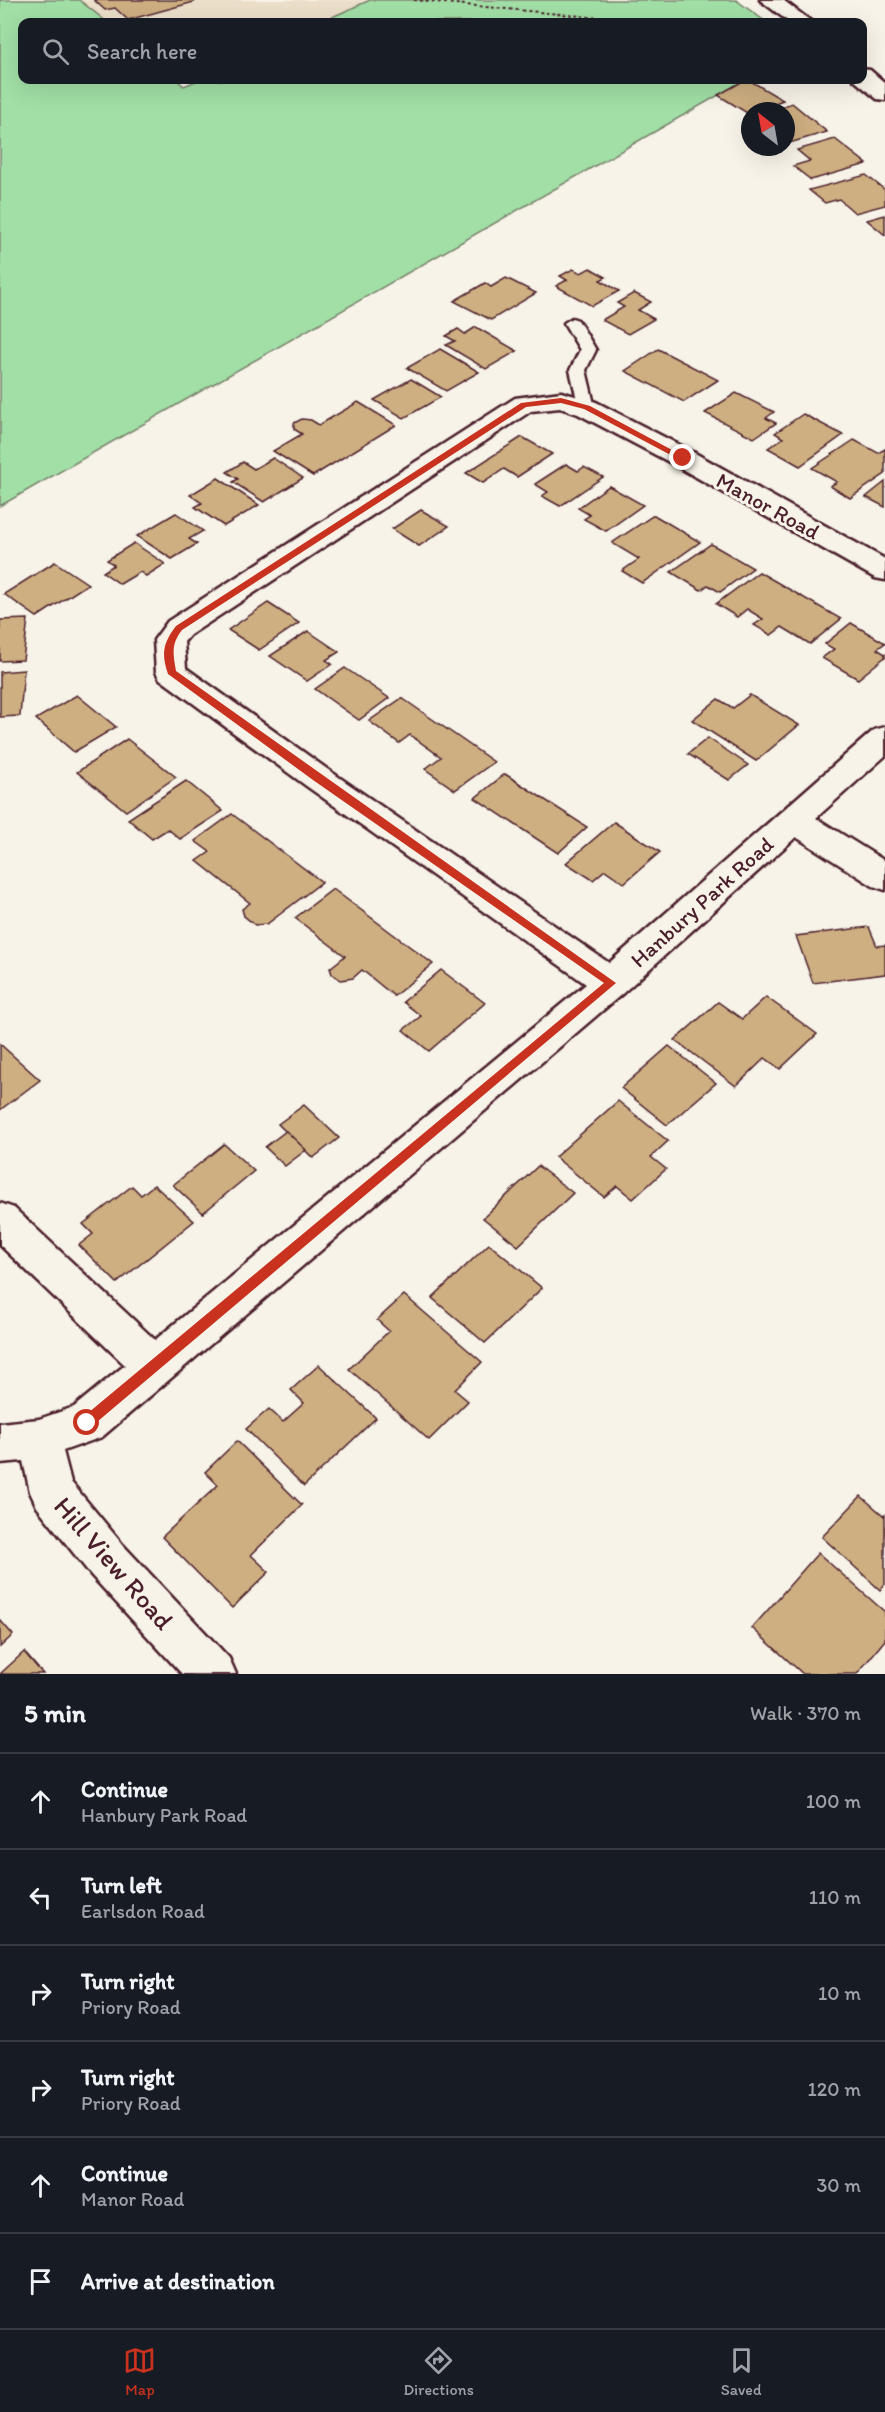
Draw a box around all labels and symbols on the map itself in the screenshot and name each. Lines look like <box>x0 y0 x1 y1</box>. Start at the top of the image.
north arrow <box>741 102 795 156</box>
route end <box>669 444 695 470</box>
street label: Manor Road <box>712 467 824 545</box>
street label: Hanbury Park Road <box>625 831 779 973</box>
route start <box>73 1409 99 1435</box>
street label: Hill View Road <box>47 1490 181 1636</box>

